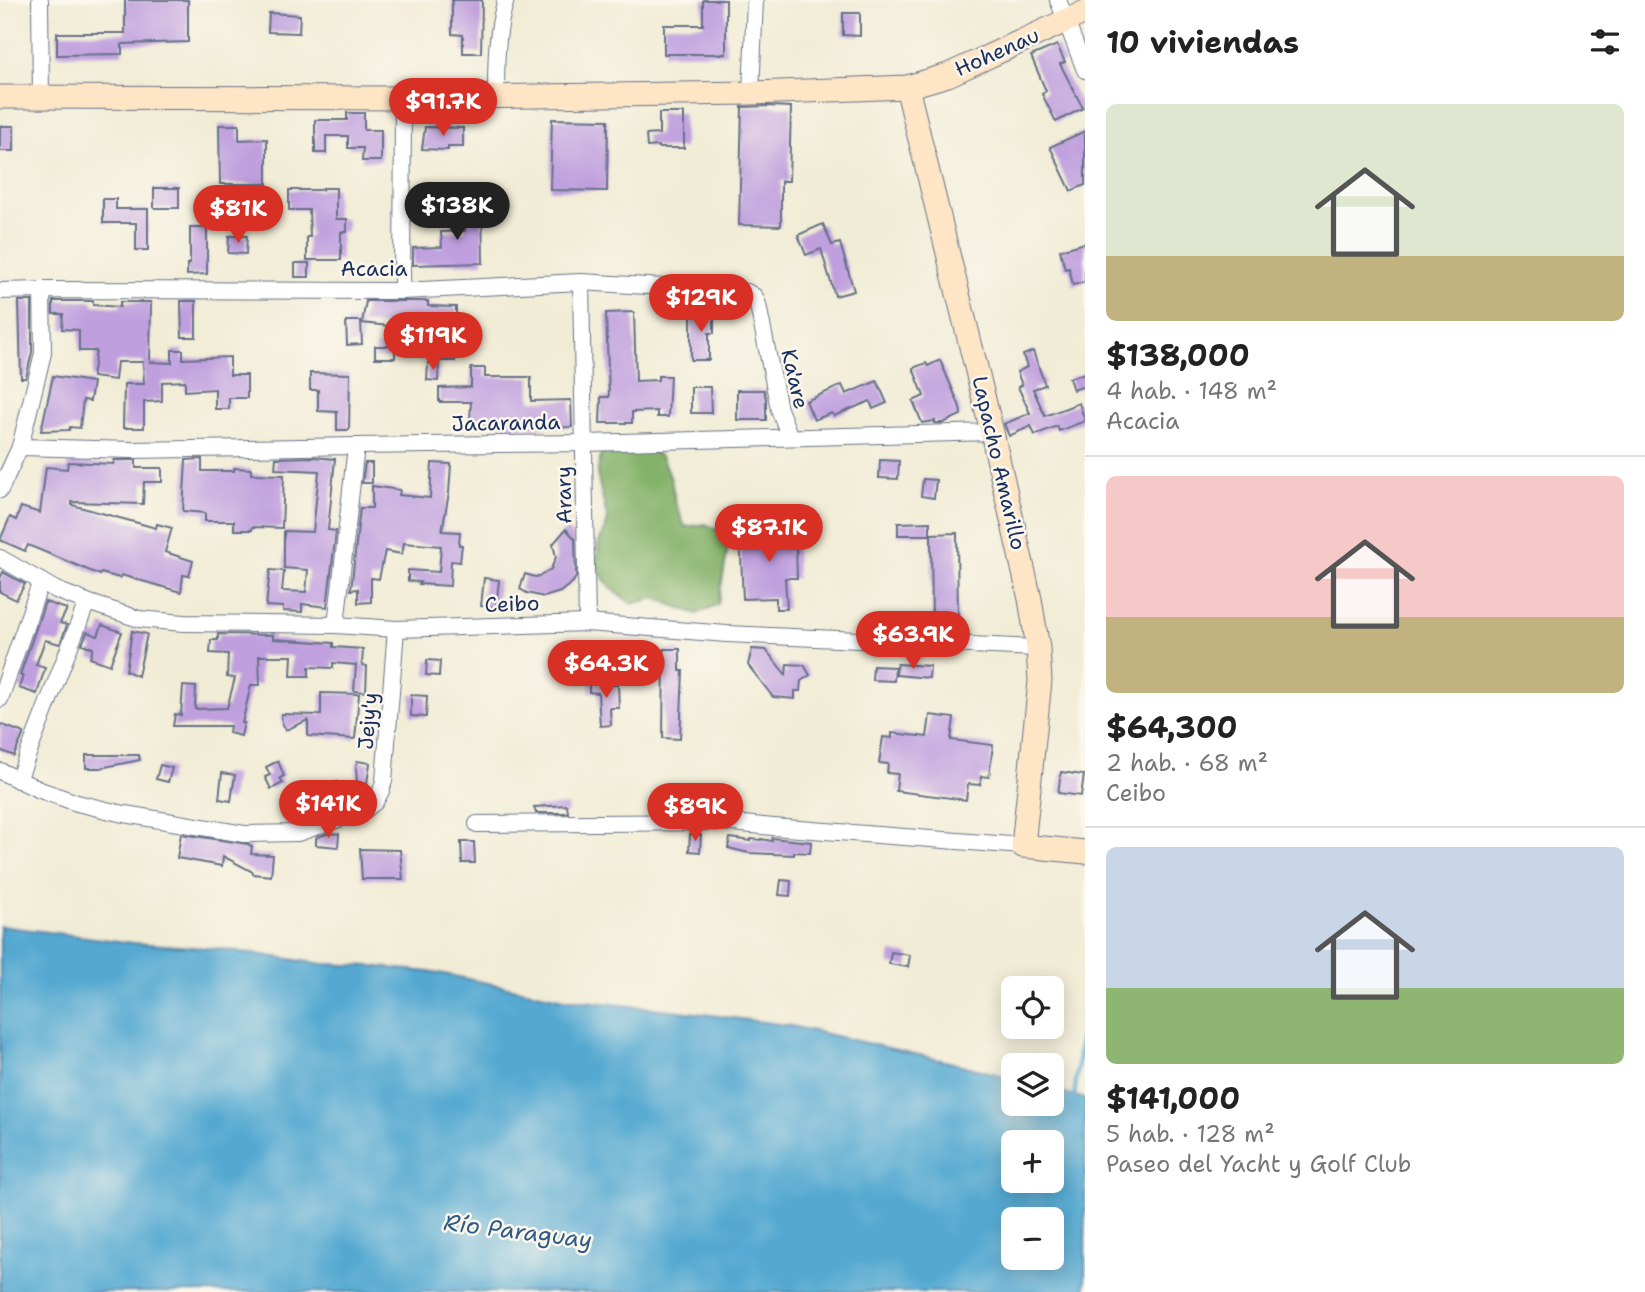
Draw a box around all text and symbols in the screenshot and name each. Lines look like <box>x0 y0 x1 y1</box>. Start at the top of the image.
street label: Hohenau <box>950 21 1044 83</box>
text: 10 viviendas <box>1106 22 1299 63</box>
icon: filters <box>1586 23 1624 61</box>
pin: $91.7K <box>386 78 500 138</box>
text: $91.7K <box>405 86 481 116</box>
icon: home <box>1302 149 1428 275</box>
pin: $138K <box>408 182 506 242</box>
pin: $81K <box>197 186 279 245</box>
text: $138K <box>421 190 493 220</box>
text: $81K <box>209 193 267 223</box>
street label: Acacia <box>340 255 408 283</box>
pin: $129K <box>652 274 750 334</box>
text: $129K <box>665 282 737 312</box>
pin: $119K <box>384 312 482 372</box>
text: $119K <box>400 320 466 350</box>
text: $138,000 <box>1106 335 1250 376</box>
street label: Ka'are <box>775 346 815 412</box>
street label: Lapacho Amarillo <box>965 373 1033 553</box>
text: 4 hab. · 148 m² <box>1106 376 1277 406</box>
text: Acacia <box>1106 406 1180 436</box>
street label: Jacaranda <box>451 408 561 438</box>
street label: Arary <box>549 466 579 524</box>
pin: $87.1K <box>712 504 826 564</box>
text: $87.1K <box>731 512 807 542</box>
icon: home <box>1302 521 1428 647</box>
street label: Ceibo <box>484 589 540 619</box>
pin: $63.9K <box>856 612 970 671</box>
text: $63.9K <box>872 619 954 649</box>
pin: $64.3K <box>549 640 663 700</box>
text: $64.3K <box>564 648 648 678</box>
street label: Jejy'y <box>352 691 384 751</box>
text: $64,300 <box>1106 707 1238 748</box>
text: 2 hab. · 68 m² <box>1106 748 1268 778</box>
text: Ceibo <box>1106 778 1166 808</box>
pin: $141K <box>279 780 377 840</box>
pin: $89K <box>654 784 736 843</box>
text: $141K <box>295 788 361 818</box>
text: $89K <box>663 791 727 821</box>
icon: home <box>1302 892 1428 1018</box>
map controls <box>1001 976 1064 1270</box>
button: locate <box>1001 976 1064 1039</box>
button: layers <box>1001 1053 1064 1116</box>
text: $141,000 <box>1106 1078 1240 1119</box>
text: 5 hab. · 128 m² <box>1106 1119 1275 1149</box>
button: + <box>1001 1130 1064 1193</box>
text: Paseo del Yacht y Golf Club <box>1106 1149 1411 1179</box>
water label: Río Paraguay <box>442 1207 594 1255</box>
button: − <box>1001 1207 1064 1270</box>

